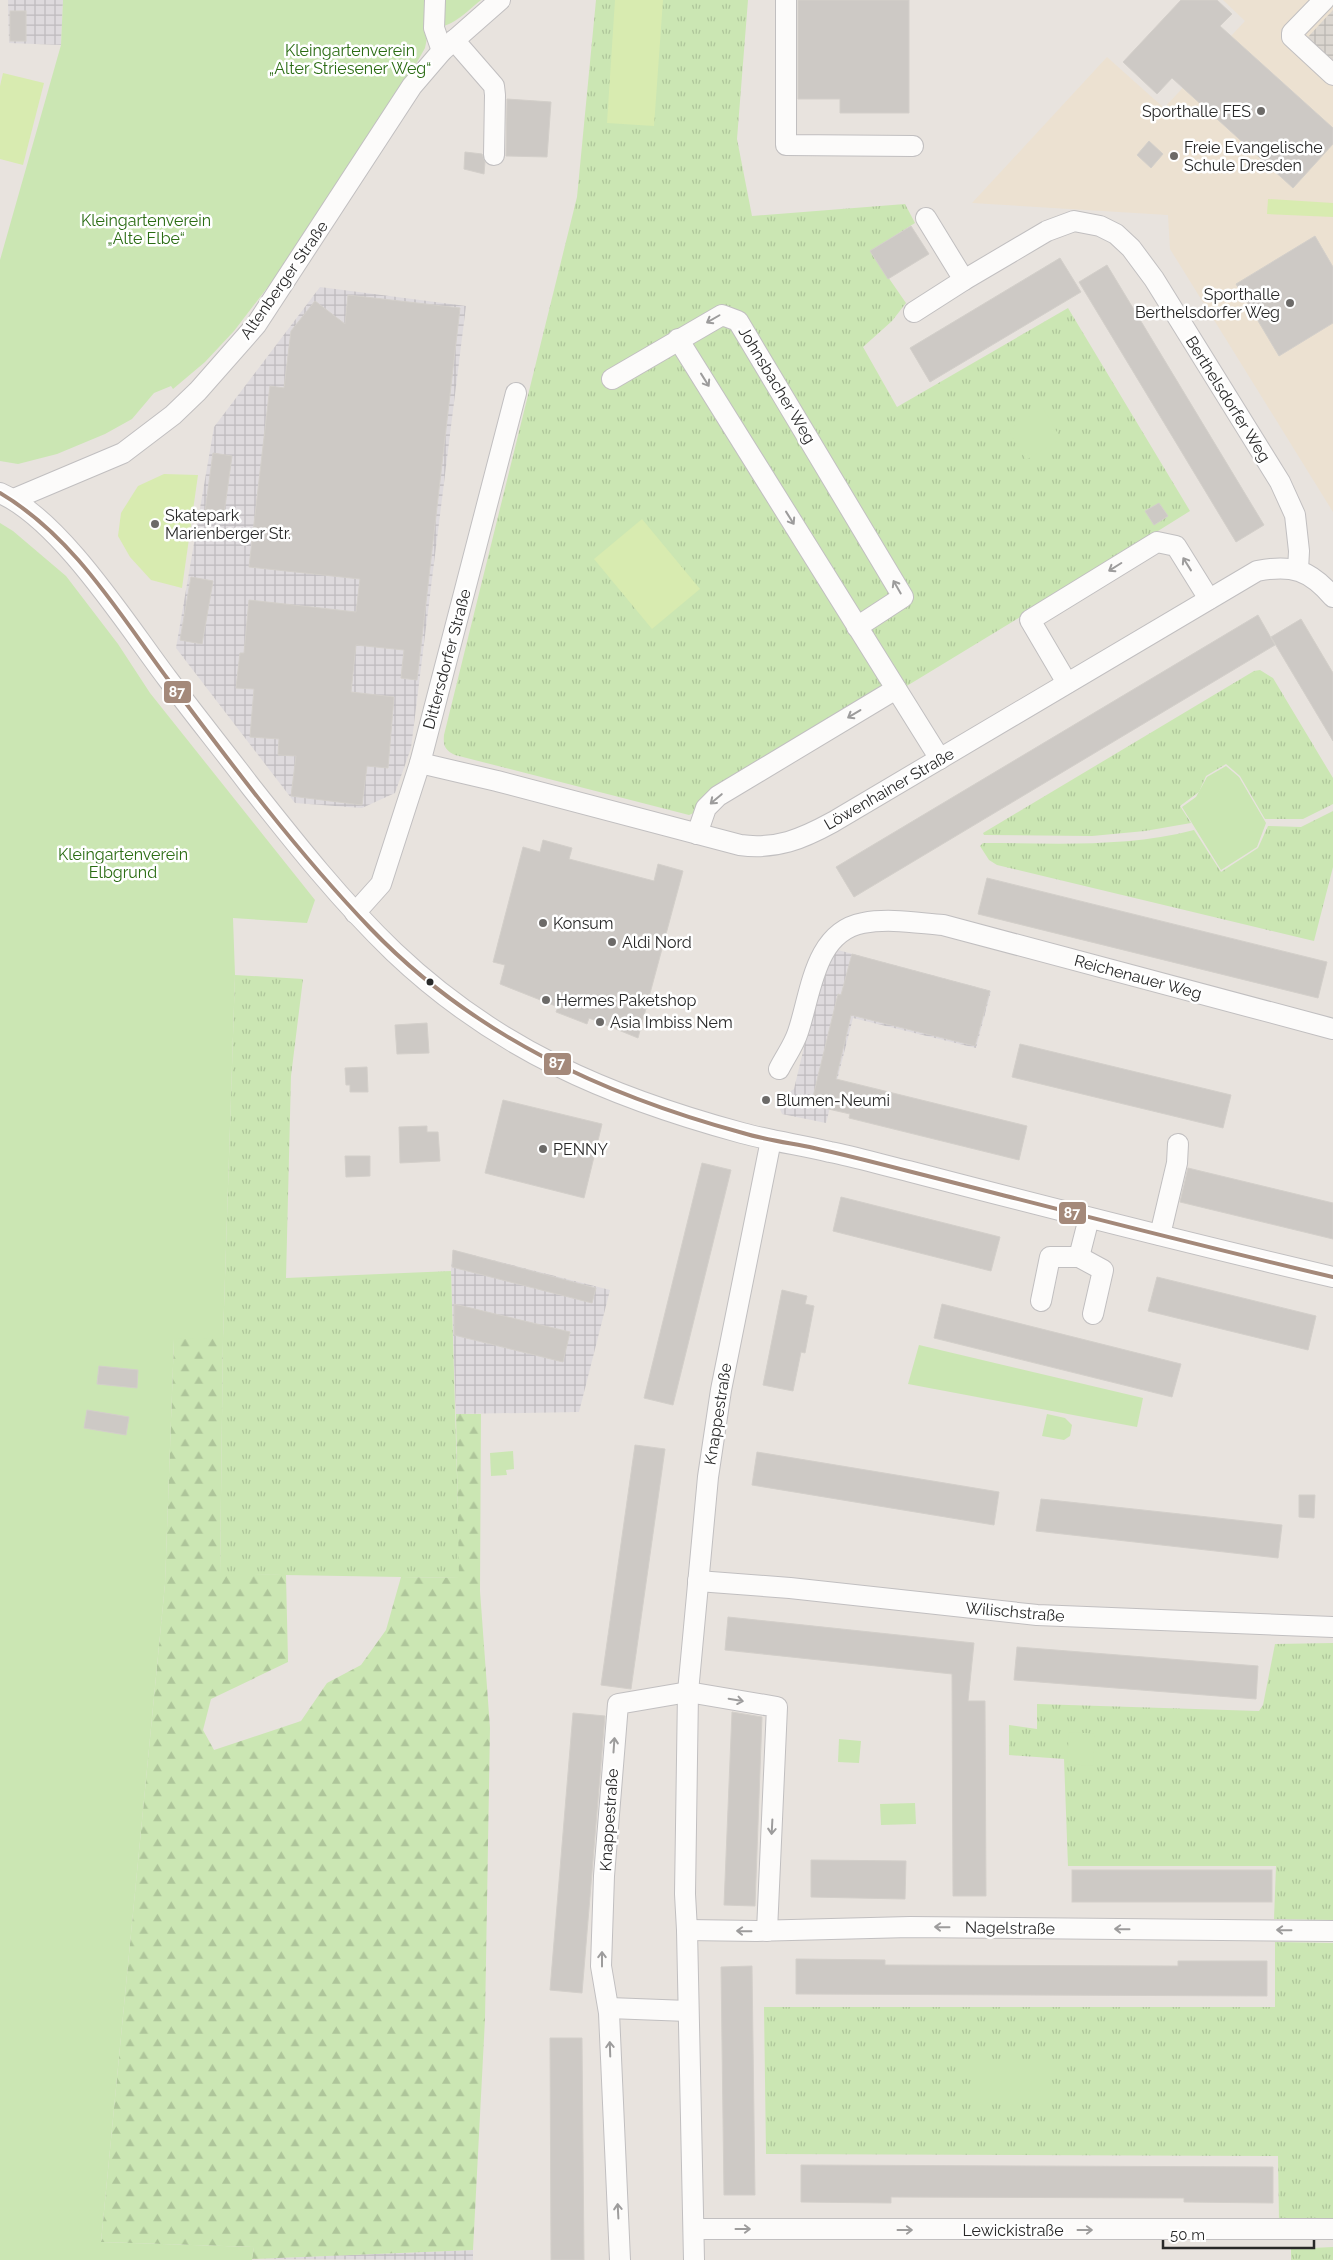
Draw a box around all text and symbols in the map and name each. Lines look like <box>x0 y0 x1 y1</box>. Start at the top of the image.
park label: Kleingartenverein „Alter Striesener Weg“ <box>269 41 431 78</box>
place label: Sporthalle FES <box>1142 102 1251 121</box>
marker: Sporthalle FES <box>1255 105 1267 117</box>
place label: Freie Evangelische Schule Dresden <box>1184 138 1323 175</box>
marker: Freie Evangelische Schule Dresden <box>1168 150 1180 162</box>
park label: Kleingartenverein „Alte Elbe“ <box>81 211 211 248</box>
street label: Altenberger Straße <box>236 217 332 343</box>
place label: Sporthalle Berthelsdorfer Weg <box>1135 285 1280 322</box>
marker: Sporthalle Berthelsdorfer Weg <box>1284 297 1296 309</box>
one-way arrow <box>707 315 721 325</box>
street label: Johnsbacher Weg <box>735 323 819 447</box>
street label: Berthelsdorfer Weg <box>1182 332 1274 466</box>
one-way arrow <box>700 373 711 387</box>
place label: Skatepark Marienberger Str. <box>165 506 291 543</box>
one-way arrow <box>785 511 795 525</box>
marker: Skatepark Marienberger Str. <box>149 518 161 530</box>
one-way arrow <box>1182 557 1192 571</box>
one-way arrow <box>1109 562 1123 572</box>
one-way arrow <box>892 580 902 595</box>
street label: Dittersdorfer Straße <box>419 587 475 731</box>
line badge: 87 <box>163 680 192 704</box>
text: 87 <box>169 684 185 700</box>
one-way arrow <box>848 710 862 720</box>
street label: Löwenhainer Straße <box>821 744 957 834</box>
one-way arrow <box>709 793 722 805</box>
park label: Kleingartenverein Elbgrund <box>58 845 188 882</box>
place label: Konsum <box>553 914 614 933</box>
marker: Konsum <box>537 917 549 929</box>
place label: Aldi Nord <box>622 933 692 952</box>
marker: Aldi Nord <box>606 936 618 948</box>
street label: Reichenauer Weg <box>1072 951 1204 1003</box>
unlabelled marker <box>425 977 435 987</box>
place label: Hermes Paketshop <box>556 991 696 1010</box>
marker: Hermes Paketshop <box>540 994 552 1006</box>
place label: Asia Imbiss Nem <box>610 1013 733 1032</box>
marker: Asia Imbiss Nem <box>594 1016 606 1028</box>
line badge: 87 <box>543 1052 572 1076</box>
text: 87 <box>549 1055 565 1071</box>
place label: Blumen-Neumi <box>776 1091 890 1110</box>
marker: Blumen-Neumi <box>760 1094 772 1106</box>
place label: PENNY <box>553 1140 608 1159</box>
marker: PENNY <box>537 1143 549 1155</box>
line badge: 87 <box>1058 1201 1087 1225</box>
text: 87 <box>1064 1205 1080 1221</box>
street label: Knappestraße <box>701 1362 735 1466</box>
street label: Wilischstraße <box>965 1598 1065 1626</box>
one-way arrow <box>728 1695 744 1705</box>
one-way arrow <box>610 1737 619 1753</box>
street label: Knappestraße <box>596 1768 622 1872</box>
one-way arrow <box>767 1819 776 1835</box>
street label: Nagelstraße <box>965 1918 1055 1938</box>
one-way arrow <box>934 1922 950 1932</box>
one-way arrow <box>1114 1924 1130 1934</box>
one-way arrow <box>737 1926 753 1936</box>
one-way arrow <box>1277 1926 1293 1935</box>
one-way arrow <box>597 1952 607 1968</box>
one-way arrow <box>606 2041 615 2057</box>
one-way arrow <box>613 2204 622 2220</box>
scale bar <box>1163 2218 1314 2250</box>
street label: Lewickistraße <box>962 2221 1064 2240</box>
one-way arrow <box>734 2224 750 2234</box>
one-way arrow <box>896 2225 913 2235</box>
one-way arrow <box>1076 2225 1093 2235</box>
text: 50 m <box>1170 2226 1205 2244</box>

